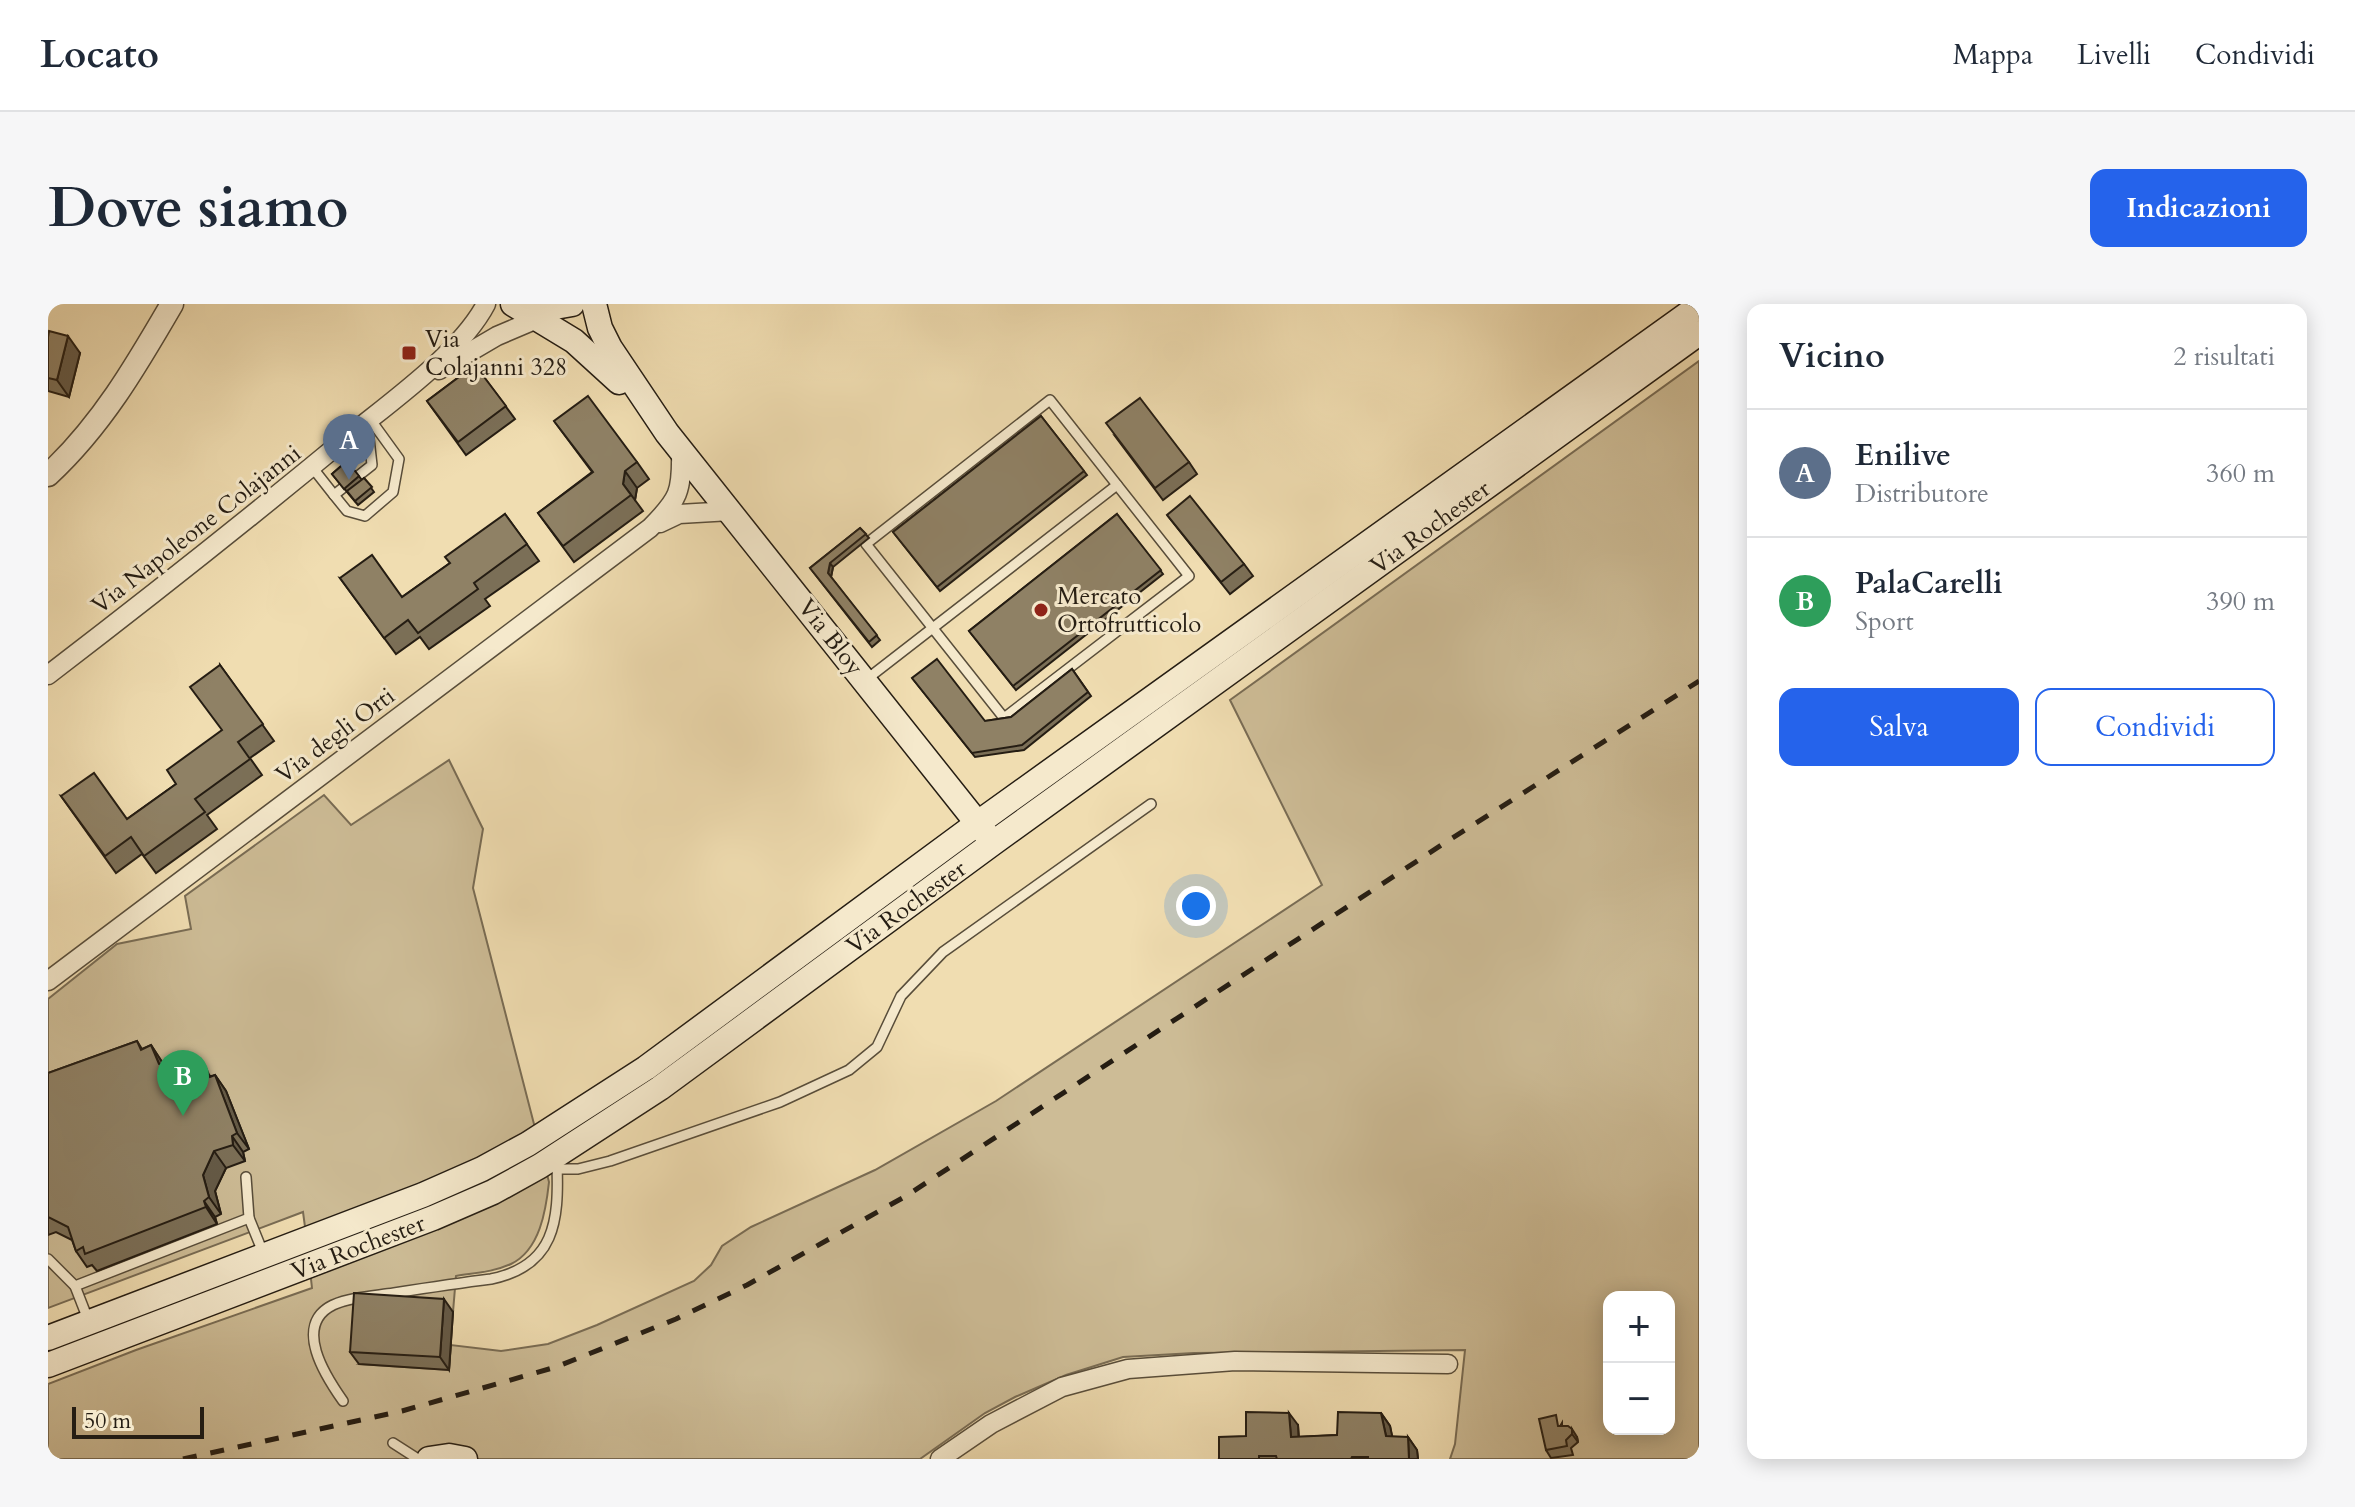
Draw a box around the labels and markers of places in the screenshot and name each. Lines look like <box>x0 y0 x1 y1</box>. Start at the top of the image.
place label: Via Colajanni 328 <box>425 323 567 384</box>
marker: Via Colajanni 328 <box>400 344 418 362</box>
pin: A <box>323 414 375 480</box>
place label: Mercato Ortofrutticolo <box>1057 580 1201 641</box>
marker: Mercato Ortofrutticolo <box>1032 601 1050 619</box>
pin: B <box>157 1050 209 1116</box>

